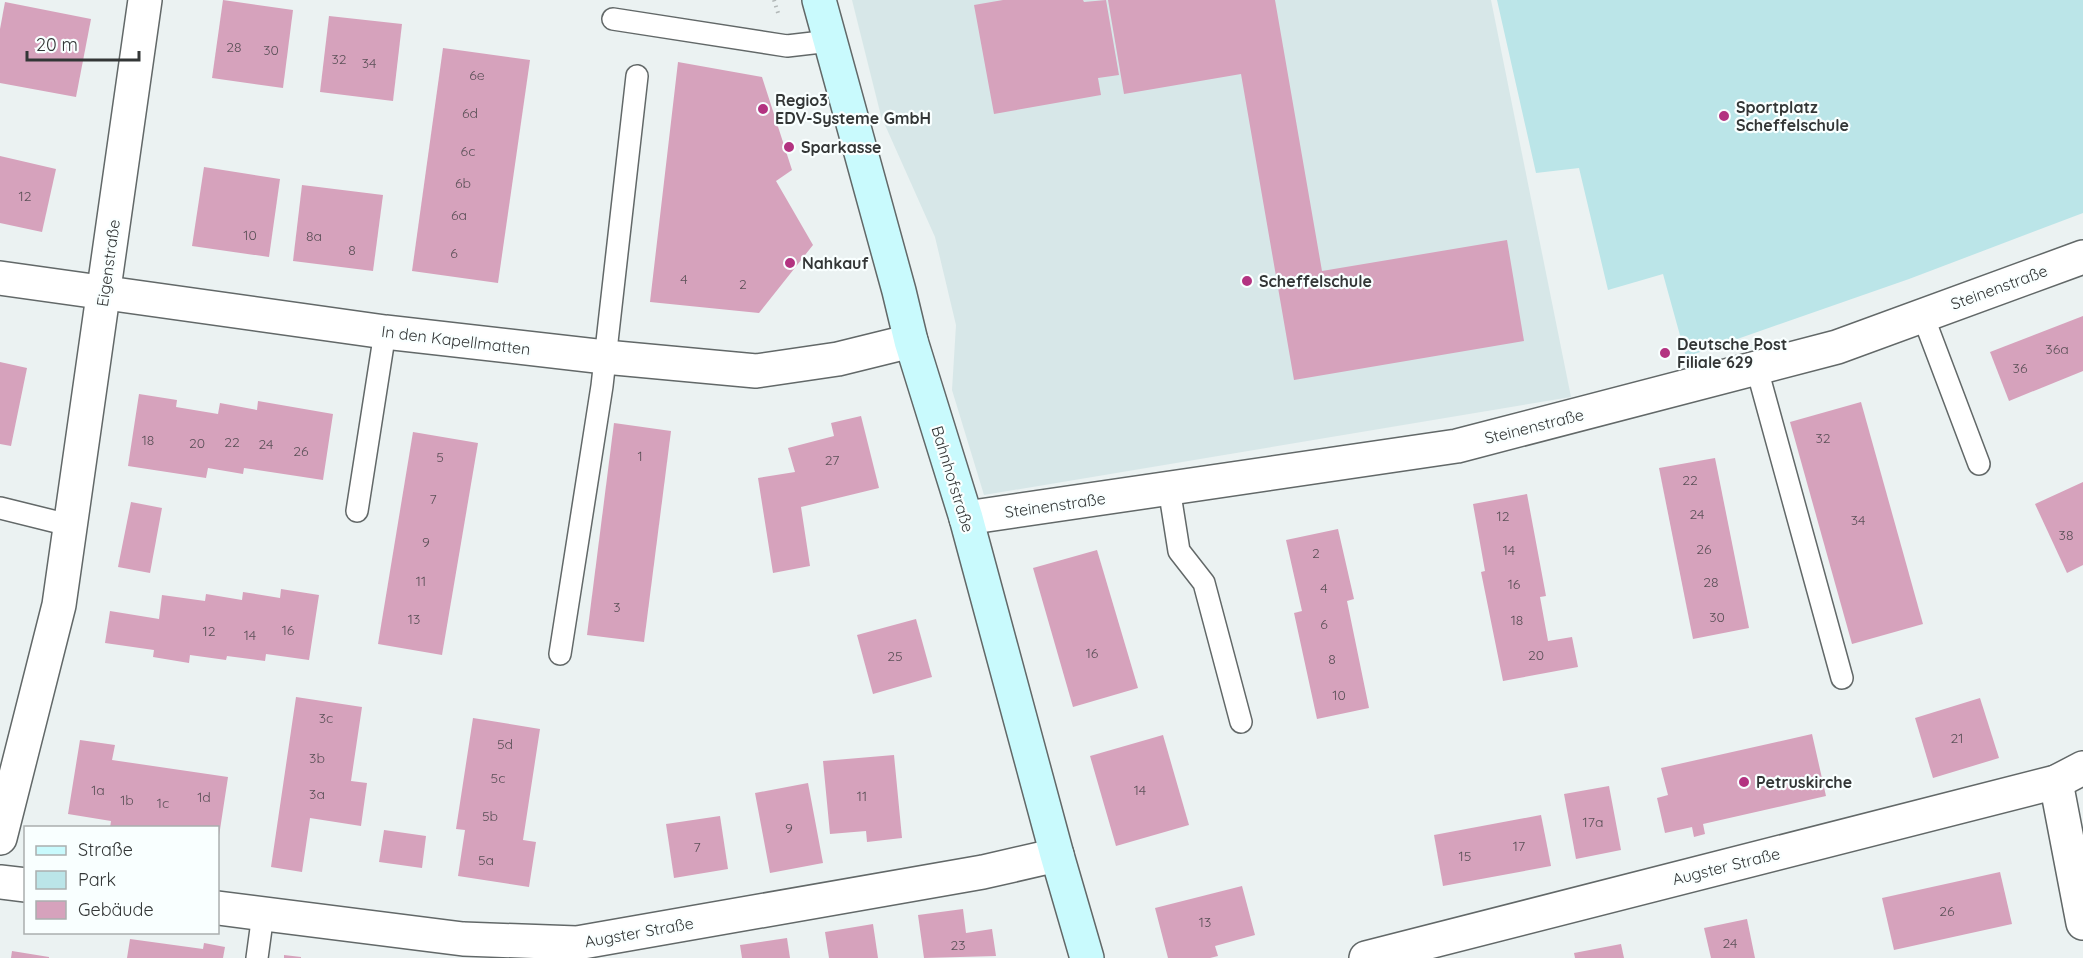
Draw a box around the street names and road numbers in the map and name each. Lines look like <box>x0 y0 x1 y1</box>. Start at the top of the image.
street label: Eigenstraße <box>92 218 124 308</box>
street label: Steinenstraße <box>1948 260 2050 314</box>
street label: In den Kapellmatten <box>380 321 532 359</box>
street label: Steinenstraße <box>1482 404 1586 448</box>
street label: Bahnhofstraße <box>927 423 979 535</box>
street label: Steinenstraße <box>1003 488 1107 522</box>
street label: Augster Straße <box>1670 843 1782 889</box>
street label: Augster Straße <box>583 913 695 951</box>

